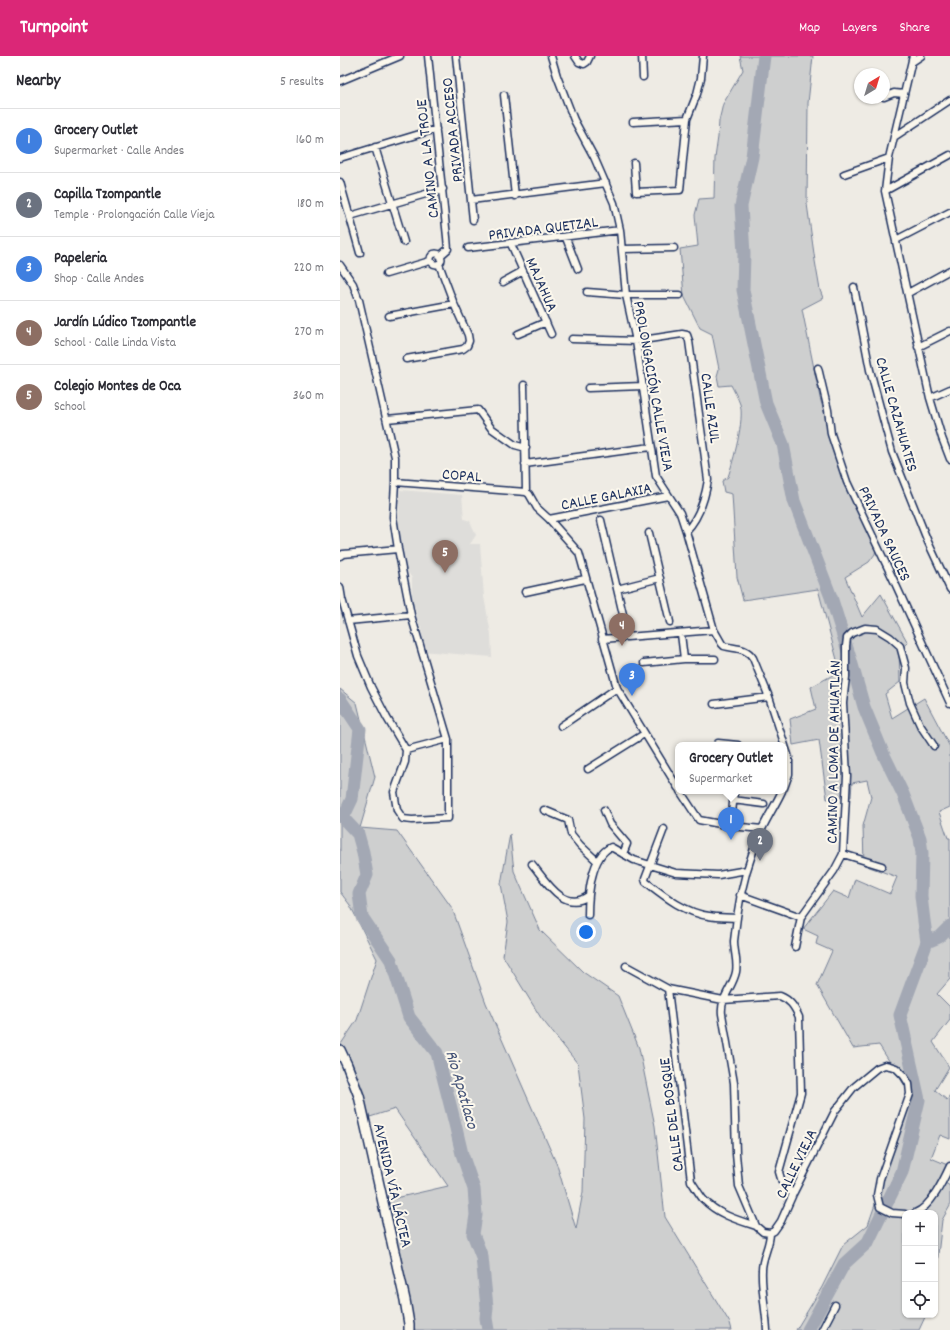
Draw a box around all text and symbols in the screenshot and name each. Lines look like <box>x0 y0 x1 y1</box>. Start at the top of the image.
text: Turnpoint <box>20 15 88 42</box>
text: Map <box>799 18 820 38</box>
text: Layers <box>842 18 877 38</box>
text: Share <box>899 18 930 38</box>
north arrow <box>854 68 890 104</box>
text: Nearby <box>16 70 60 94</box>
text: 5 results <box>280 73 324 92</box>
street label: PRIVADA ACCESO <box>437 76 470 183</box>
street label: CAMINO A LA TROJE <box>411 97 446 219</box>
text: Grocery Outlet <box>54 120 138 142</box>
text: 1 <box>28 131 30 150</box>
text: 160 m <box>296 131 324 150</box>
text: Supermarket · Calle Andes <box>54 142 184 161</box>
text: Capilla Tzompantle <box>54 184 161 206</box>
text: 2 <box>26 195 32 214</box>
text: 180 m <box>297 195 324 214</box>
text: Temple · Prolongación Calle Vieja <box>54 206 214 225</box>
street label: PRIVADA QUETZAL <box>487 211 600 248</box>
text: Papeleria <box>54 248 107 270</box>
street label: MAJAHUA <box>519 254 563 316</box>
text: 3 <box>26 259 32 278</box>
text: 220 m <box>294 259 324 278</box>
text: Shop · Calle Andes <box>54 270 144 289</box>
street label: PROLONGACIÓN CALLE VIEJA <box>626 299 679 474</box>
text: Jardín Lúdico Tzompantle <box>54 312 196 334</box>
text: 4 <box>26 323 32 342</box>
text: 270 m <box>294 323 324 342</box>
text: School · Calle Linda Vista <box>54 334 176 353</box>
street label: CALLE CAZAHUATES <box>868 355 923 475</box>
street label: CALLE AZUL <box>693 372 726 445</box>
text: Colegio Montes de Oca <box>54 376 181 398</box>
text: 5 <box>26 387 32 406</box>
text: 360 m <box>293 387 324 406</box>
text: School <box>54 398 86 417</box>
street label: COPAL <box>441 464 483 489</box>
street label: CALLE GALAXIA <box>559 477 654 518</box>
street label: PRIVADA SAUCES <box>852 483 916 586</box>
pin: 5 <box>432 540 458 573</box>
pin: 4 <box>609 613 635 646</box>
street label: CAMINO A LOMA DE AHUATLÁN <box>821 660 848 844</box>
pin: 3 <box>619 663 645 696</box>
popup <box>675 742 787 794</box>
text: Grocery Outlet <box>689 748 773 770</box>
text: Supermarket <box>689 770 753 789</box>
pin: 1 <box>718 807 744 840</box>
pin: 2 <box>747 828 773 861</box>
your location <box>576 922 596 942</box>
water label: Rio Apatlaco <box>437 1048 483 1133</box>
street label: CALLE DEL BOSQUE <box>654 1056 691 1173</box>
street label: AVENIDA VÍA LÁCTEA <box>366 1121 417 1250</box>
street label: CALLE VIEJA <box>770 1125 824 1203</box>
map controls <box>902 1210 938 1318</box>
button: + <box>902 1210 938 1246</box>
button: − <box>902 1246 938 1282</box>
button: locate <box>902 1282 938 1318</box>

